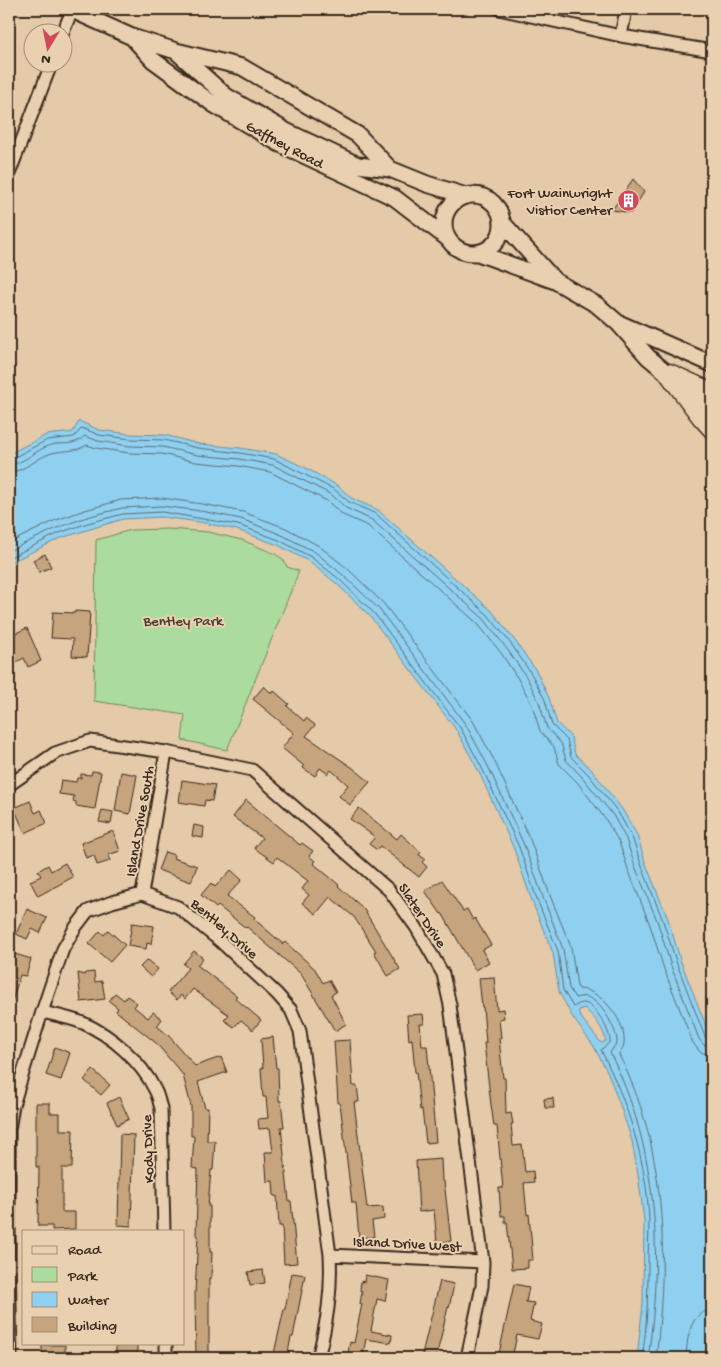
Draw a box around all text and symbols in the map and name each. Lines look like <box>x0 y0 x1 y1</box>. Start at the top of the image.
north arrow <box>22 22 72 72</box>
text: N <box>40 49 52 68</box>
street label: Gaffney Road <box>242 118 327 174</box>
place label: Fort Wainwright Vistior Center <box>506 185 614 220</box>
building icon: Fort Wainwright Vistior Center <box>616 189 640 213</box>
park label: Bentley Park <box>142 613 224 631</box>
street label: Island Drive South <box>122 764 160 878</box>
street label: Slater Drive <box>393 880 450 952</box>
street label: Bentley Drive <box>186 895 261 964</box>
street label: Kody Drive <box>139 1114 159 1183</box>
legend <box>22 1230 185 1344</box>
street label: Island Drive West <box>352 1233 463 1257</box>
text: Road <box>68 1242 102 1260</box>
text: Park <box>67 1268 98 1286</box>
text: Water <box>68 1292 110 1310</box>
text: Building <box>67 1318 117 1336</box>

